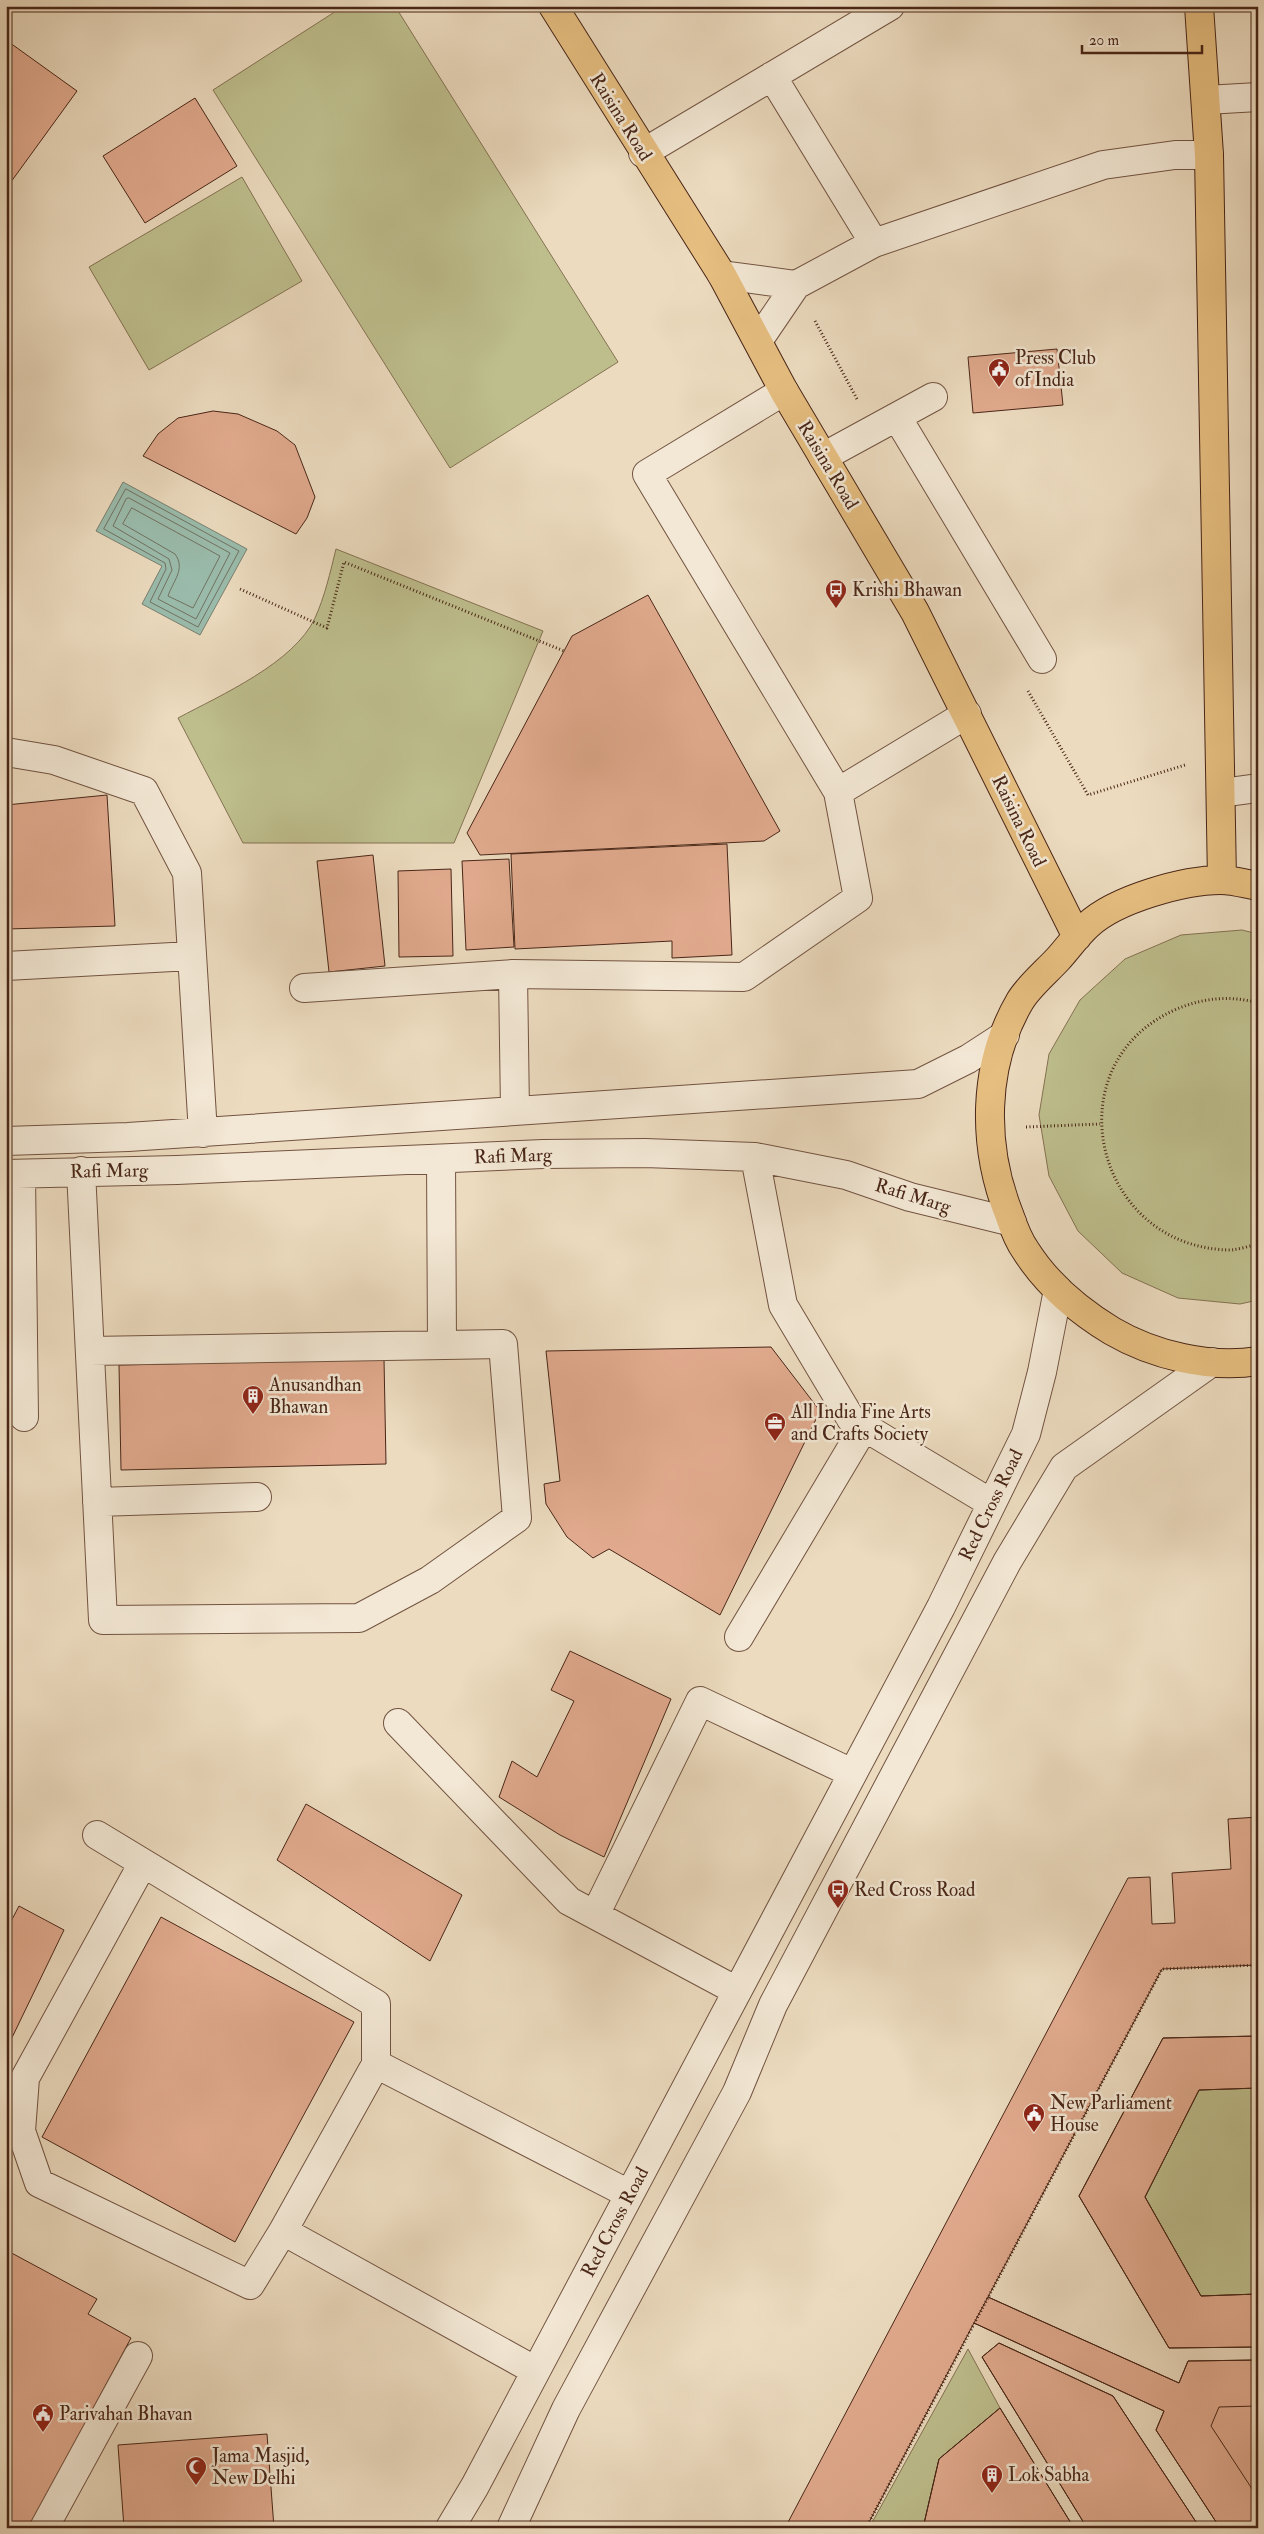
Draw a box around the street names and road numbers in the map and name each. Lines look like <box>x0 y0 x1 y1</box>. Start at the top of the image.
street label: Raisina Road <box>584 69 658 166</box>
street label: Raisina Road <box>792 416 864 514</box>
street label: Raisina Road <box>986 771 1052 871</box>
street label: Rafi Marg <box>473 1143 553 1169</box>
street label: Rafi Marg <box>70 1158 149 1184</box>
street label: Rafi Marg <box>872 1173 955 1219</box>
street label: Red Cross Road <box>954 1445 1029 1565</box>
street label: Red Cross Road <box>576 2162 654 2281</box>

